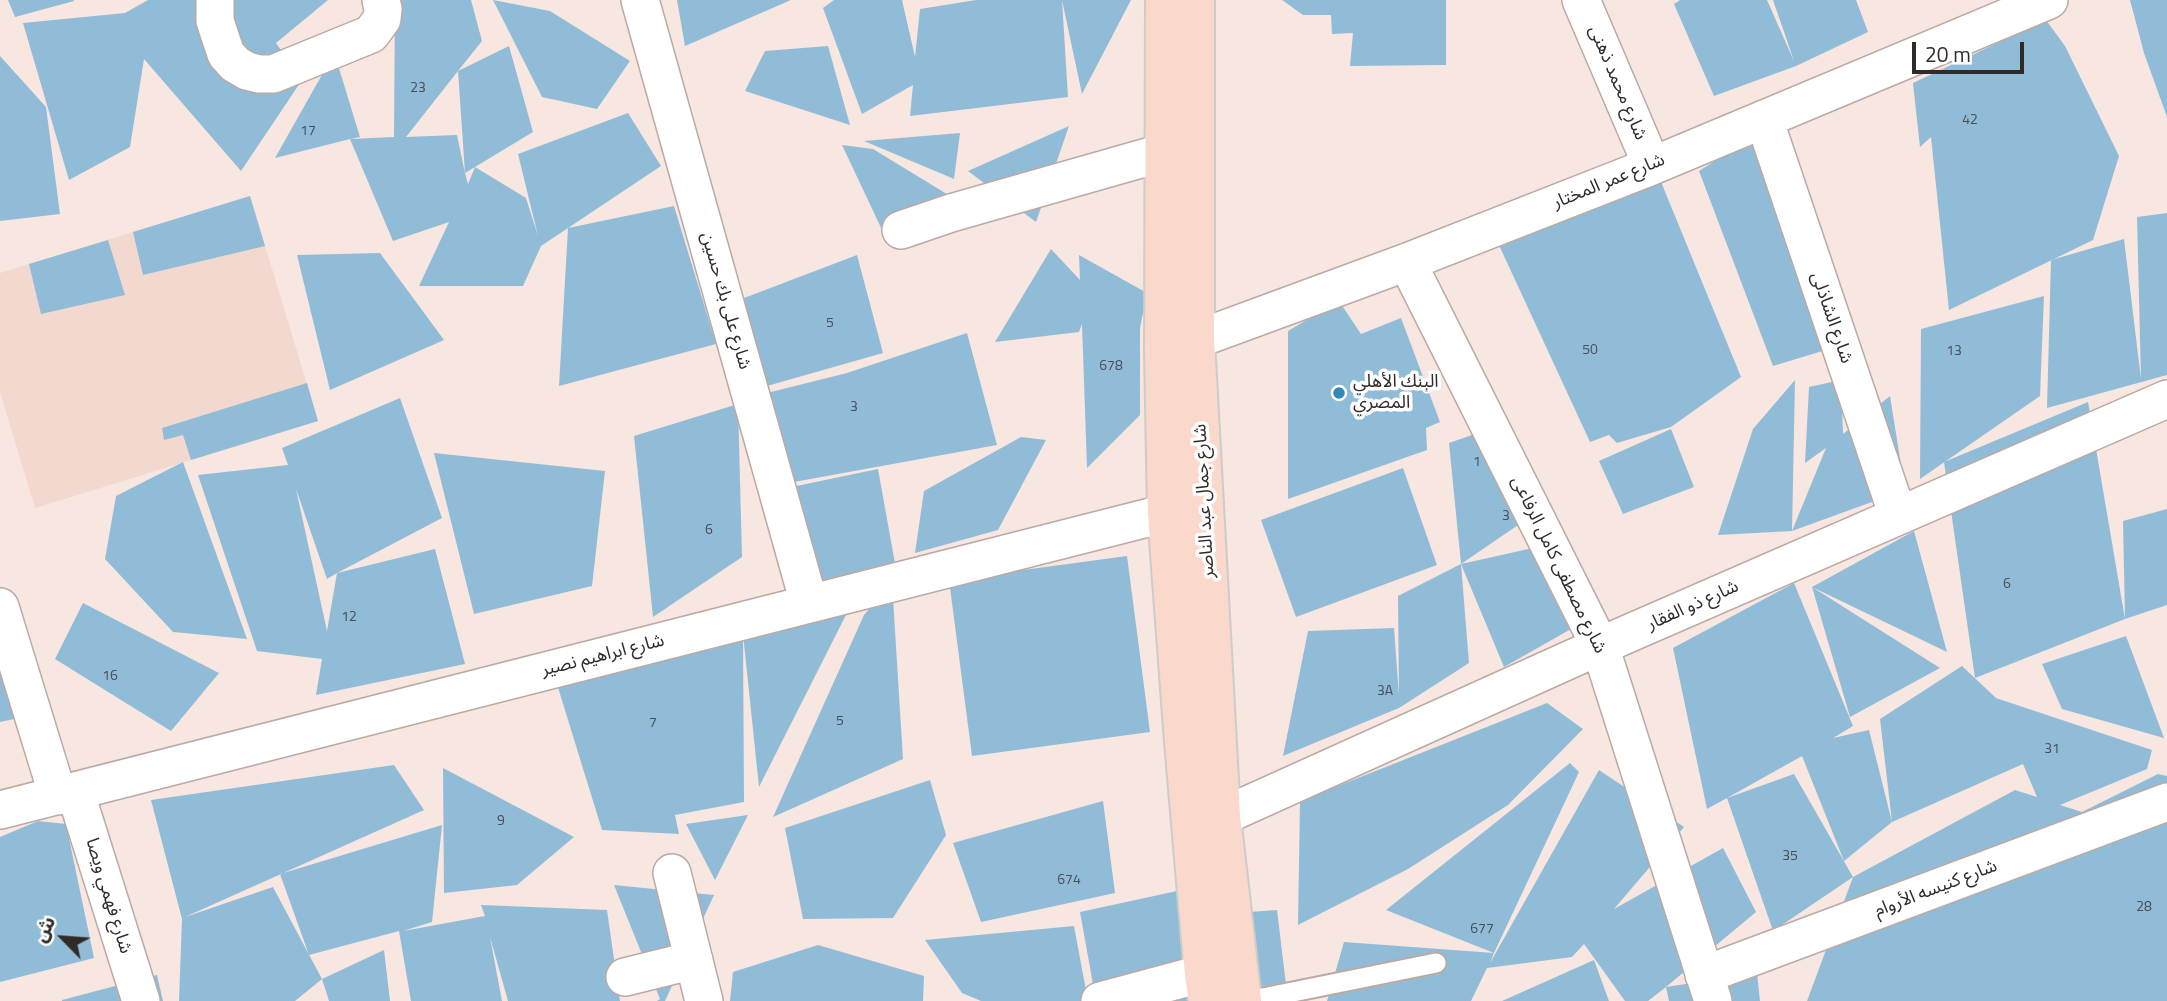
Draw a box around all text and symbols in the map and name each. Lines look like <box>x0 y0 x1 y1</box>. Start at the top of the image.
street label: شارع محمد ذهنى <box>1583 23 1651 143</box>
scale bar <box>1915 28 2027 72</box>
text: 20 m <box>1925 38 1971 70</box>
house number: 23 <box>410 81 426 97</box>
house number: 42 <box>1962 113 1978 129</box>
house number: 17 <box>300 124 316 140</box>
street label: شارع عمر المختار <box>1550 150 1668 214</box>
street label: شارع على بك حسين <box>695 230 755 372</box>
street label: شارع الشاذلى <box>1805 270 1857 366</box>
house number: 5 <box>826 316 834 332</box>
house number: 50 <box>1582 343 1598 359</box>
house number: 13 <box>1946 344 1962 360</box>
house number: 678 <box>1099 359 1123 375</box>
place label: البنك الأهلي المصري <box>1353 372 1439 414</box>
marker: البنك الأهلي المصري <box>1331 385 1347 401</box>
house number: 3 <box>850 400 858 416</box>
street label: شارع جمال عبد الناصر <box>1190 423 1220 579</box>
house number: 1 <box>1473 455 1481 471</box>
street label: شارع مصطفى كامل الرفاعى <box>1506 473 1610 657</box>
house number: 3 <box>1502 509 1510 525</box>
house number: 6 <box>705 523 713 539</box>
street label: شارع ذو الفقار <box>1644 576 1742 636</box>
house number: 6 <box>2003 577 2011 593</box>
house number: 12 <box>341 610 357 626</box>
street label: شارع ابراهيم نصير <box>539 630 667 682</box>
house number: 16 <box>102 669 118 685</box>
house number: 3A <box>1377 684 1393 700</box>
house number: 5 <box>836 714 844 730</box>
house number: 7 <box>649 716 657 732</box>
house number: 31 <box>2044 742 2060 758</box>
house number: 9 <box>497 814 505 830</box>
street label: شارع فهمي ويصا <box>80 836 136 956</box>
house number: 35 <box>1782 849 1798 865</box>
street label: شارع كنيسه الأروام <box>1872 856 2000 922</box>
house number: 674 <box>1057 873 1081 889</box>
house number: 28 <box>2136 900 2152 916</box>
north arrow <box>28 903 98 973</box>
text: ش <box>25 911 62 947</box>
house number: 677 <box>1470 922 1494 938</box>

